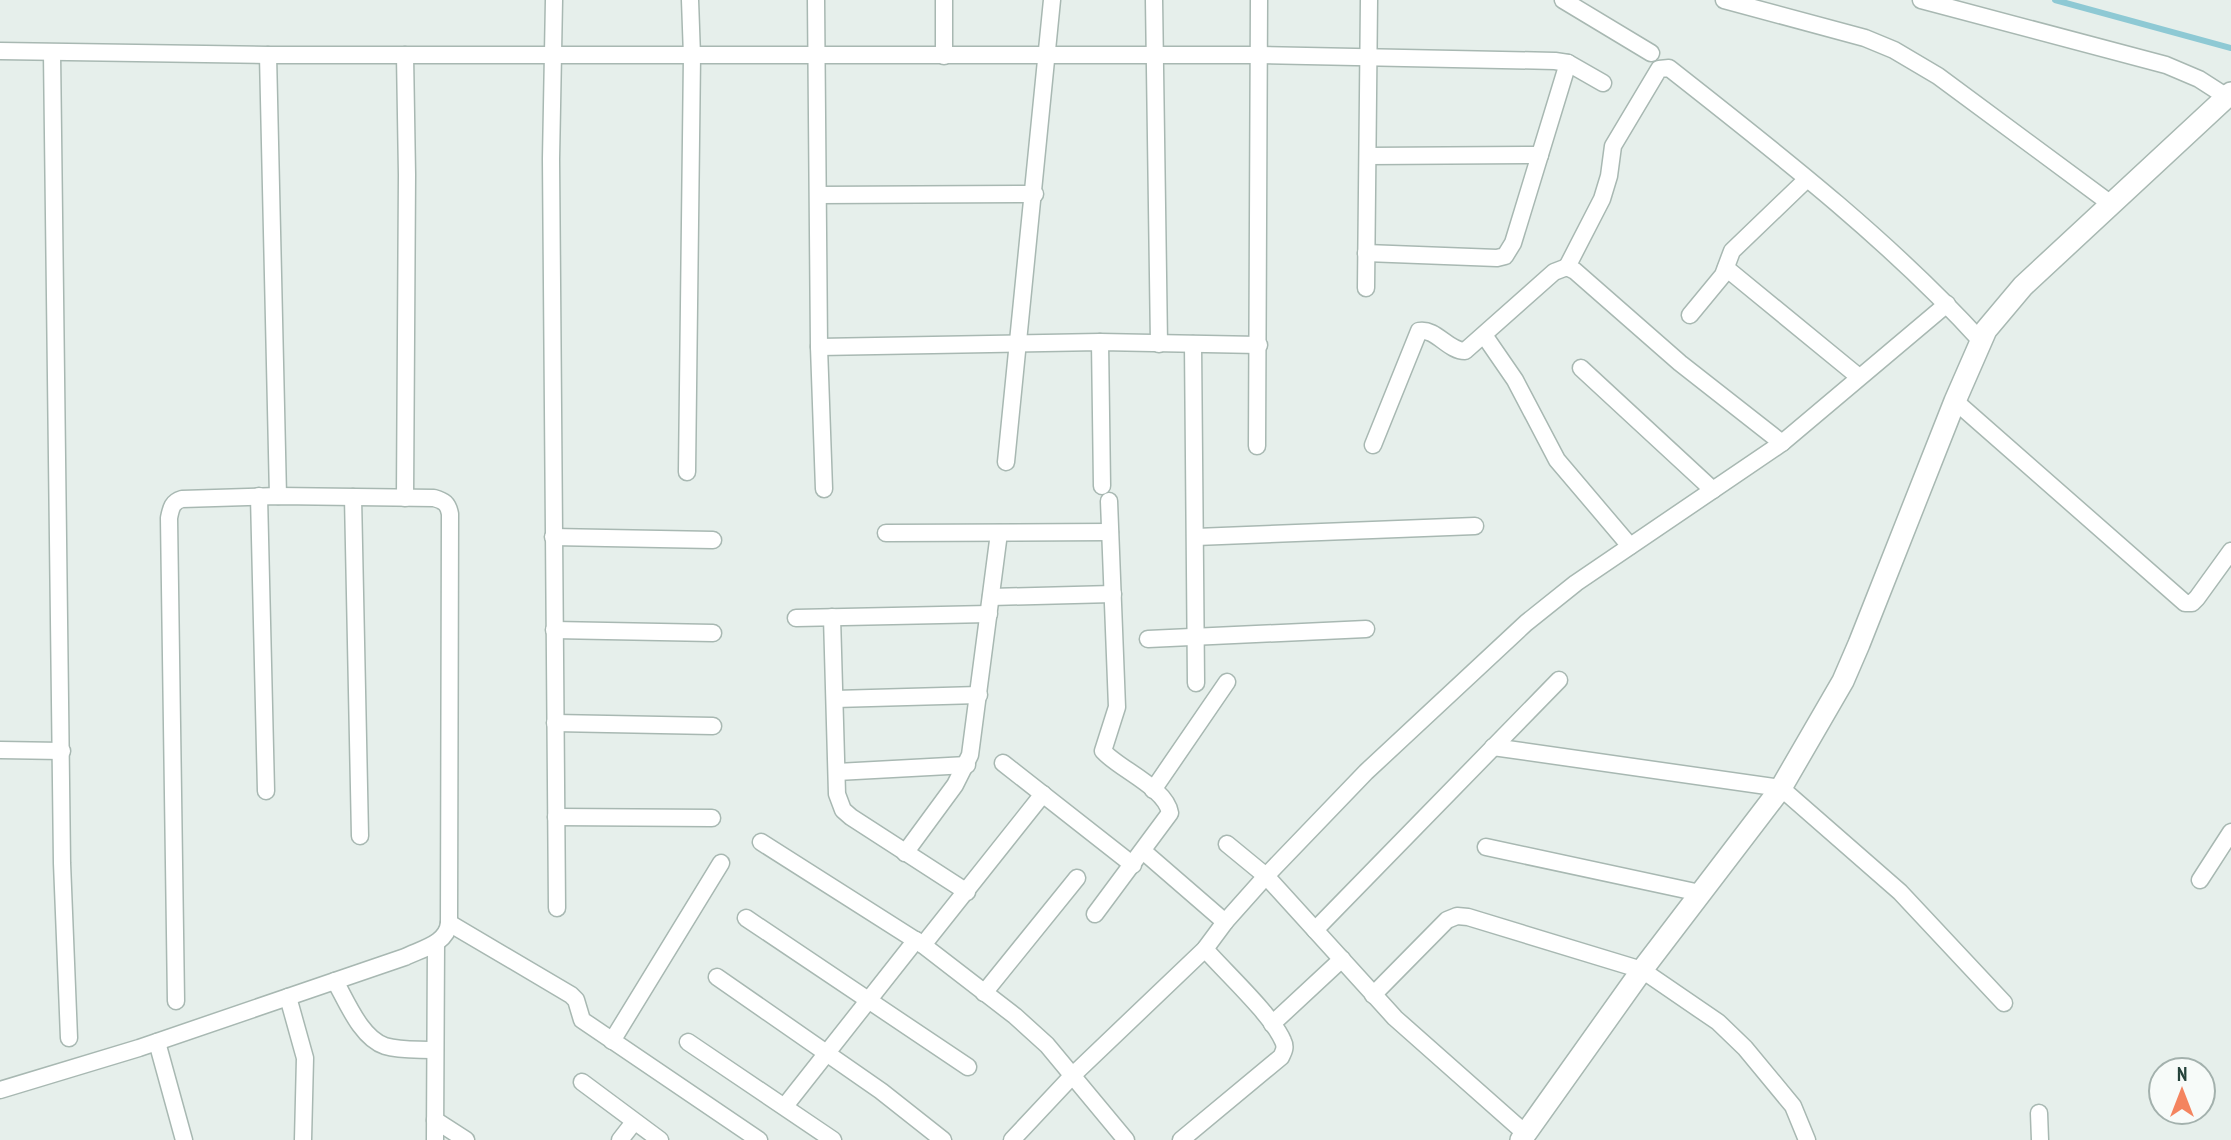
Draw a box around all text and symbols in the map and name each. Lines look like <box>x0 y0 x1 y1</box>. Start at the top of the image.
north arrow <box>2147 1056 2217 1126</box>
text: N <box>2177 1062 2187 1086</box>

